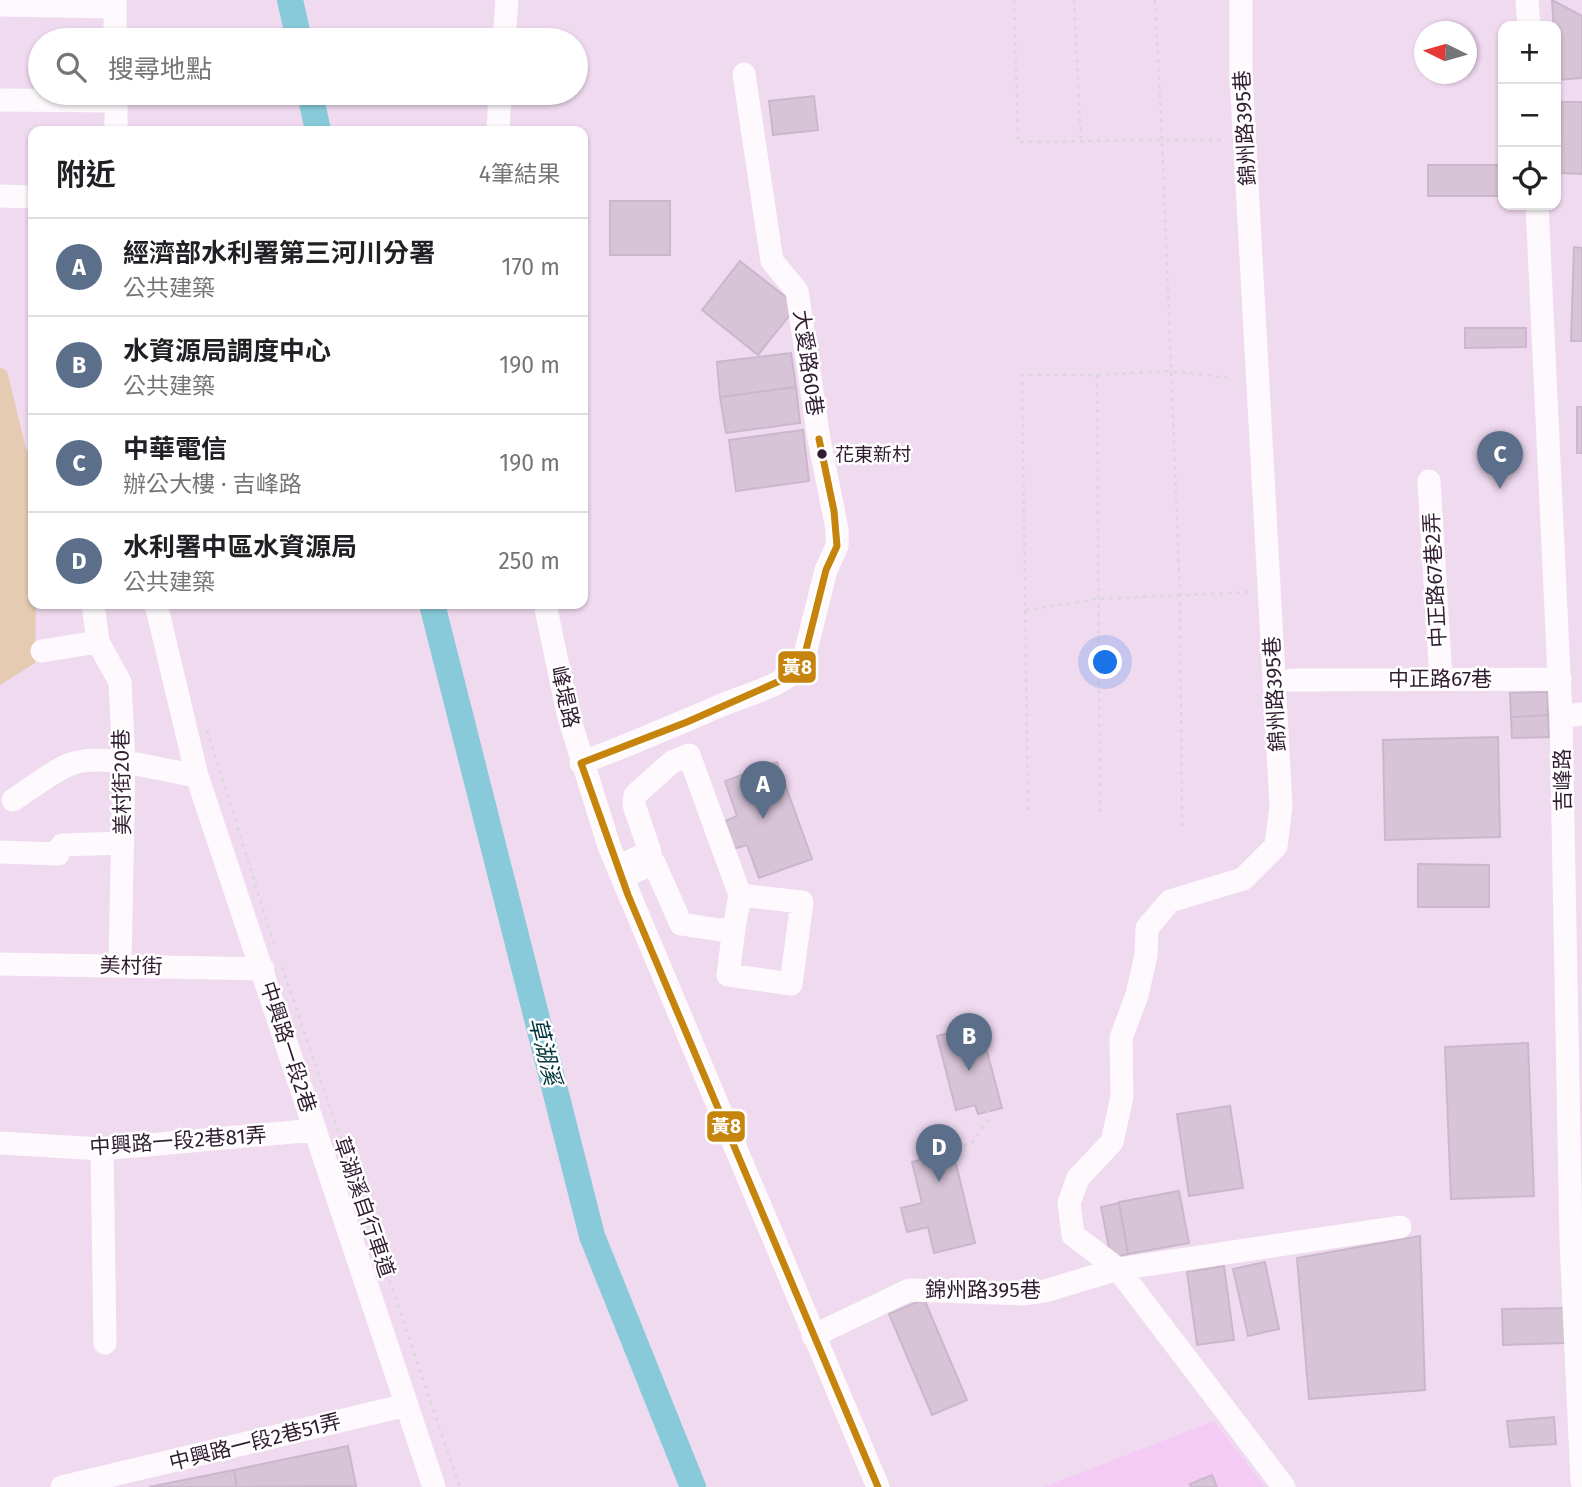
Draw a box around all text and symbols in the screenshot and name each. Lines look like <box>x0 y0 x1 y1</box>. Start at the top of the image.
north arrow <box>1414 21 1477 84</box>
map controls <box>1498 21 1561 210</box>
button: + <box>1498 21 1561 84</box>
search box <box>28 28 588 105</box>
icon: search <box>52 48 90 86</box>
text: 搜尋地點 <box>108 54 212 85</box>
street label: 錦州路395巷 <box>1229 70 1261 186</box>
button: − <box>1498 84 1561 147</box>
button: locate <box>1498 147 1561 210</box>
text: 附近 <box>56 157 116 193</box>
text: 4筆結果 <box>479 160 560 188</box>
text: 經濟部水利署第三河川分署 <box>123 238 435 269</box>
text: A <box>72 253 86 281</box>
text: 170 m <box>501 253 560 281</box>
text: 公共建築 <box>123 274 215 302</box>
street label: 大愛路60巷 <box>788 308 828 418</box>
text: 水資源局調度中心 <box>123 336 331 367</box>
text: B <box>72 351 86 379</box>
text: 190 m <box>499 351 560 379</box>
text: 公共建築 <box>123 372 215 400</box>
pin: C <box>1477 431 1523 489</box>
text: 中華電信 <box>123 434 227 465</box>
place label: 花東新村 <box>835 443 911 466</box>
marker: 花東新村 <box>815 447 829 461</box>
text: C <box>72 449 86 477</box>
text: 190 m <box>499 449 560 477</box>
text: 辦公大樓 · 吉峰路 <box>123 470 302 498</box>
street label: 中正路67巷2弄 <box>1418 512 1452 648</box>
text: 水利署中區水資源局 <box>123 532 357 563</box>
text: D <box>72 547 86 575</box>
text: 250 m <box>498 547 560 575</box>
text: 公共建築 <box>123 568 215 596</box>
street label: 錦州路395巷 <box>1259 636 1291 752</box>
your location <box>1088 645 1122 679</box>
line badge: 黃8 <box>777 650 817 684</box>
text: 黃8 <box>782 656 812 679</box>
street label: 峰堤路 <box>545 663 585 731</box>
street label: 中正路67巷 <box>1388 666 1492 692</box>
street label: 美村街20巷 <box>108 729 136 835</box>
street label: 吉峰路 <box>1549 748 1577 812</box>
pin: A <box>740 761 786 819</box>
street label: 美村街 <box>99 952 163 980</box>
street label: 中興路一段2巷 <box>255 978 321 1116</box>
pin: B <box>946 1013 992 1071</box>
water label: 草湖溪 <box>523 1014 568 1091</box>
line badge: 黃8 <box>706 1110 746 1143</box>
text: 黃8 <box>711 1115 741 1138</box>
street label: 中興路一段2巷81弄 <box>89 1122 267 1160</box>
pin: D <box>916 1124 962 1182</box>
street label: 草湖溪自行車道 <box>328 1133 400 1281</box>
street label: 錦州路395巷 <box>925 1277 1041 1303</box>
street label: 中興路一段2巷51弄 <box>166 1408 344 1476</box>

